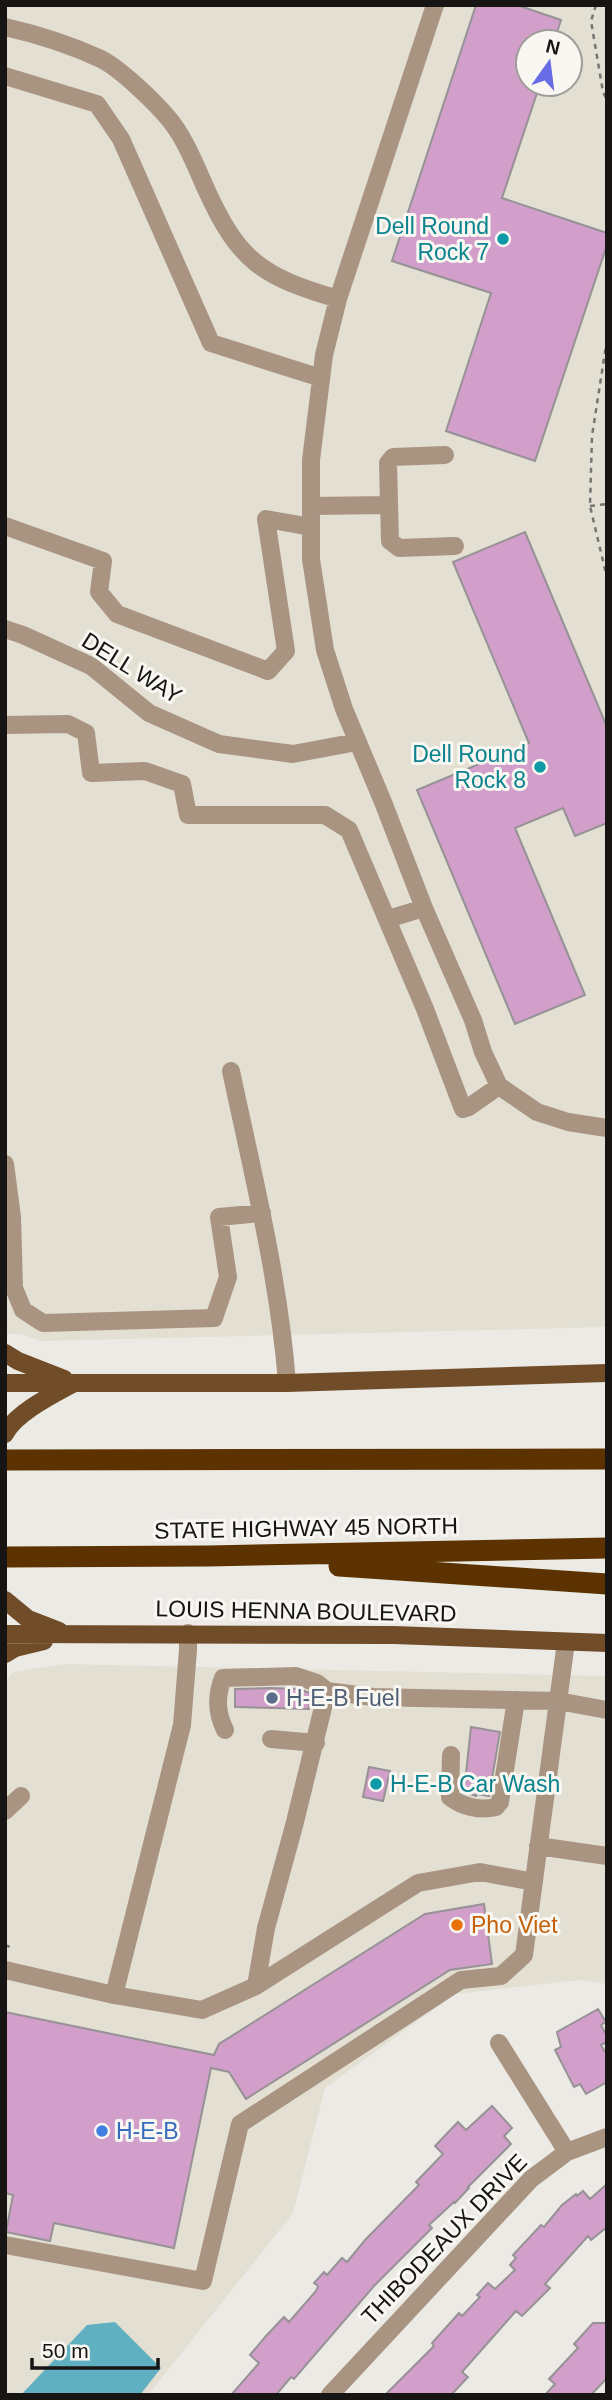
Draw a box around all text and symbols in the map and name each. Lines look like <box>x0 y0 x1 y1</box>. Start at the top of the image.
north arrow <box>514 28 584 98</box>
text: N <box>544 35 562 59</box>
place label: Dell Round Rock 7 <box>375 213 489 265</box>
marker: Dell Round Rock 7 <box>495 231 511 247</box>
street label: DELL WAY <box>77 627 187 709</box>
place label: Dell Round Rock 8 <box>412 741 526 793</box>
marker: Dell Round Rock 8 <box>532 759 548 775</box>
street label: STATE HIGHWAY 45 NORTH <box>154 1512 458 1544</box>
street label: LOUIS HENNA BOULEVARD <box>155 1595 457 1627</box>
place label: H-E-B Fuel <box>286 1685 400 1711</box>
marker: H-E-B Fuel <box>264 1690 280 1706</box>
place label: H-E-B Car Wash <box>390 1771 560 1797</box>
marker: H-E-B Car Wash <box>368 1776 384 1792</box>
place label: Pho Viet <box>471 1912 558 1938</box>
marker: Pho Viet <box>449 1917 465 1933</box>
place label: H-E-B <box>116 2118 179 2144</box>
marker: H-E-B <box>94 2123 110 2139</box>
street label: THIBODEAUX DRIVE <box>356 2149 532 2329</box>
scale bar <box>32 2326 158 2370</box>
text: 50 m <box>42 2339 89 2362</box>

